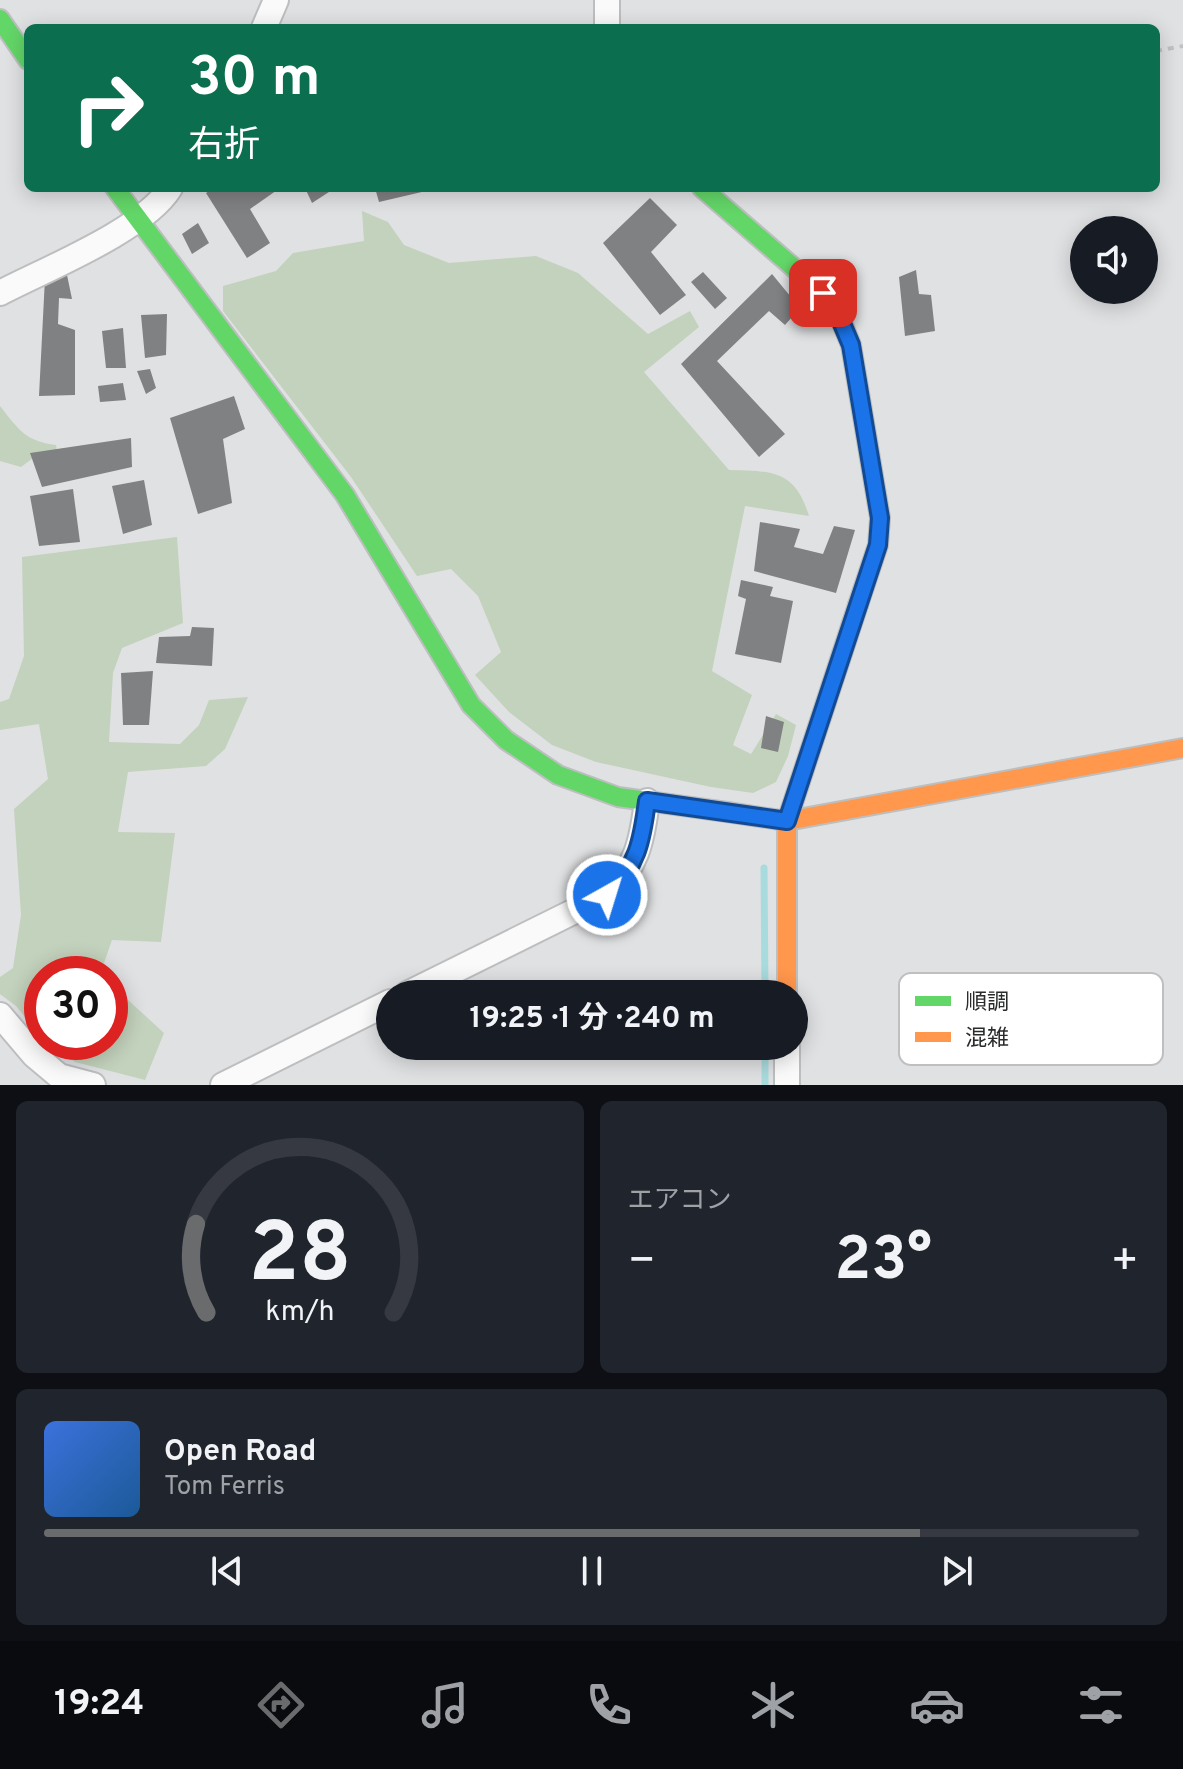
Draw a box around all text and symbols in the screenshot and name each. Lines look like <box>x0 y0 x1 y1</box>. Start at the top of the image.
text: 30 m <box>188 45 321 115</box>
icon: right <box>56 56 160 160</box>
text: 右折 <box>188 124 260 170</box>
map controls <box>1070 216 1158 304</box>
button: sound <box>1070 216 1158 304</box>
pin <box>789 259 857 327</box>
icon: arrive <box>801 271 845 315</box>
position arrow <box>565 853 649 937</box>
speed limit sign: 30 <box>24 956 128 1060</box>
legend <box>899 973 1163 1065</box>
text: 順調 <box>965 990 1009 1017</box>
text: 19:25 · 1 分 · 240 m <box>469 1001 715 1038</box>
text: 混雑 <box>965 1026 1009 1053</box>
text: エアコン <box>628 1185 732 1218</box>
text: 28 <box>248 1206 351 1311</box>
text: 23° <box>834 1225 932 1301</box>
text: − <box>628 1235 656 1291</box>
text: + <box>1111 1235 1139 1291</box>
text: km/h <box>265 1295 334 1331</box>
text: Open Road <box>164 1434 316 1471</box>
text: Tom Ferris <box>164 1471 285 1504</box>
icon: previous <box>205 1549 249 1593</box>
icon: pause <box>570 1549 614 1593</box>
icon: next <box>935 1549 979 1593</box>
icon: directions <box>253 1677 309 1733</box>
icon: music <box>417 1677 473 1733</box>
icon: phone <box>581 1677 637 1733</box>
icon: climate <box>745 1677 801 1733</box>
icon: car <box>909 1677 965 1733</box>
icon: filters <box>1073 1677 1129 1733</box>
text: 19:24 <box>54 1682 144 1728</box>

